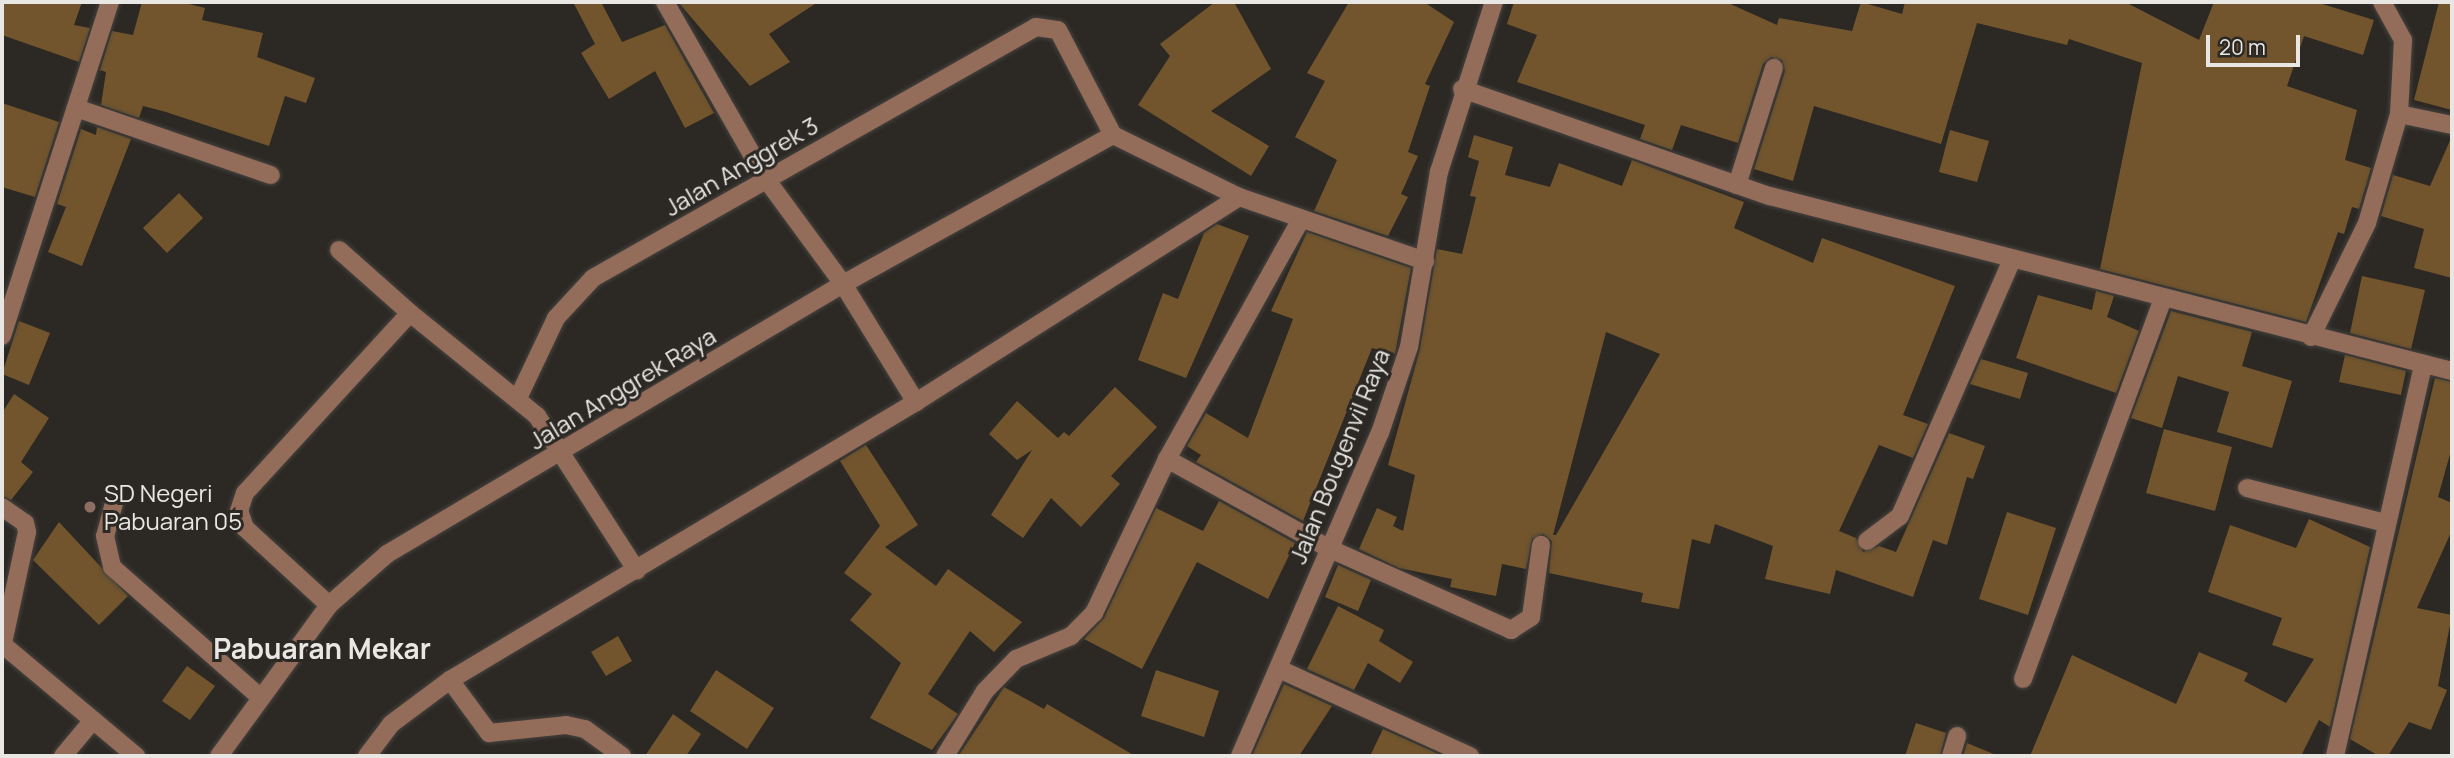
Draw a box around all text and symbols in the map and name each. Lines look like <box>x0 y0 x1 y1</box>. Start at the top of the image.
scale bar <box>2209 21 2304 65</box>
text: 20 m <box>2219 33 2266 61</box>
street label: Jalan Anggrek 3 <box>659 110 823 222</box>
street label: Jalan Anggrek Raya <box>523 321 721 455</box>
street label: Jalan Bougenvil Raya <box>1283 344 1395 568</box>
place label: SD Negeri Pabuaran 05 <box>104 479 242 535</box>
marker: SD Negeri Pabuaran 05 <box>82 499 98 515</box>
district label: Pabuaran Mekar <box>213 631 431 665</box>

